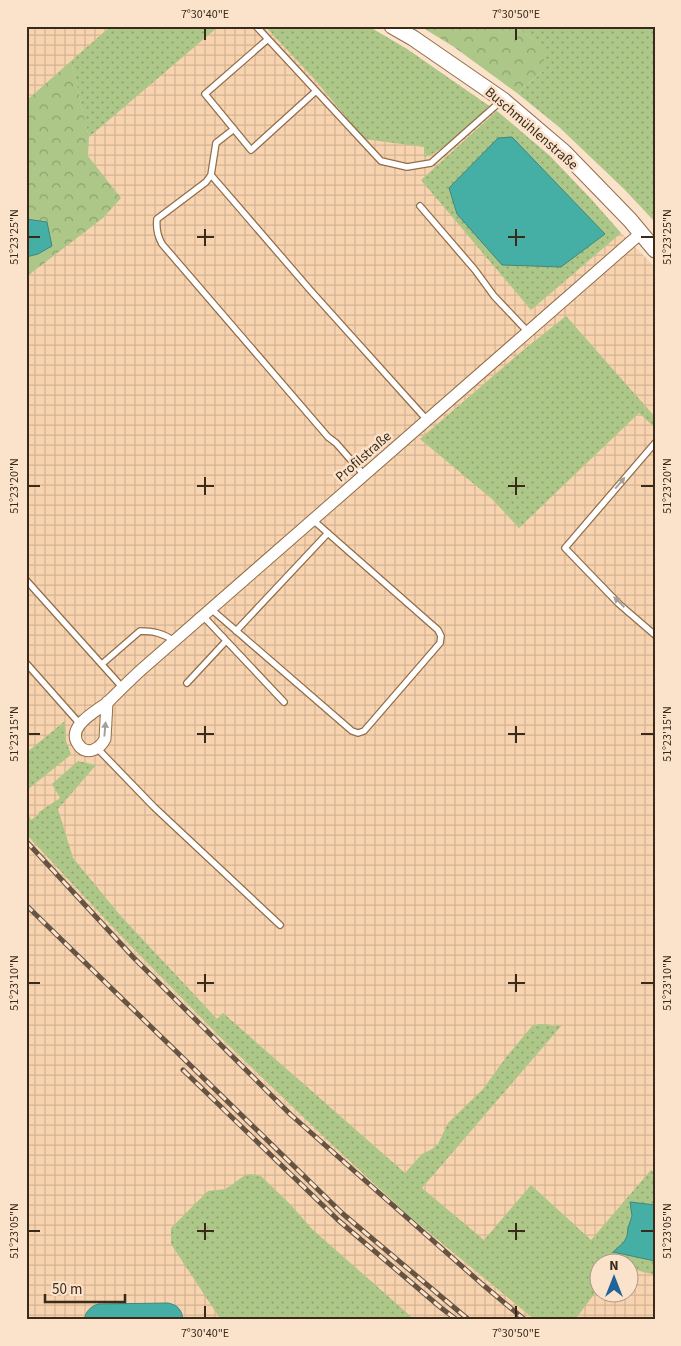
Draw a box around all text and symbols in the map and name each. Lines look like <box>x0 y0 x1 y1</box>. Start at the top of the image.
text: 7°30'40"E <box>181 6 229 23</box>
text: 7°30'50"E <box>492 6 540 23</box>
street label: Buschmühlenstraße <box>480 83 582 175</box>
text: 51°23'25"N <box>6 209 23 265</box>
text: 51°23'25"N <box>659 209 676 265</box>
street label: Profilstraße <box>331 427 396 487</box>
text: 51°23'20"N <box>6 458 23 514</box>
text: 51°23'20"N <box>659 458 676 514</box>
one-way arrow <box>615 477 626 490</box>
one-way arrow <box>613 596 625 608</box>
text: 51°23'15"N <box>6 706 23 762</box>
text: 51°23'15"N <box>659 706 676 762</box>
one-way arrow <box>102 720 110 736</box>
text: 51°23'10"N <box>6 955 23 1011</box>
text: 51°23'10"N <box>659 955 676 1011</box>
text: 51°23'05"N <box>6 1203 23 1259</box>
text: 51°23'05"N <box>659 1203 676 1259</box>
north arrow <box>588 1254 638 1304</box>
text: N <box>609 1256 619 1276</box>
scale bar <box>45 1271 125 1303</box>
text: 50 m <box>52 1279 82 1300</box>
text: 7°30'40"E <box>181 1325 229 1342</box>
text: 7°30'50"E <box>492 1325 540 1342</box>

